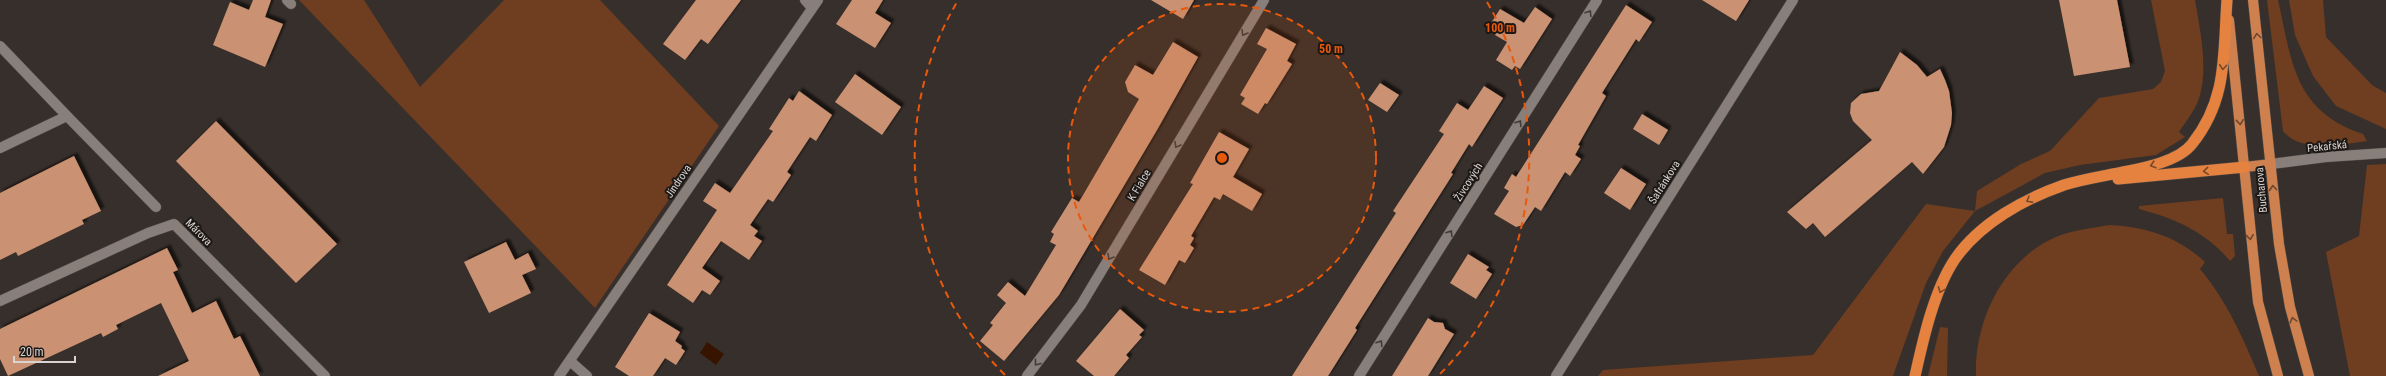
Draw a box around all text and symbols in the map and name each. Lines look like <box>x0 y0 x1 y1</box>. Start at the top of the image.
one-way arrow <box>1584 11 1591 18</box>
text: 100 m <box>1485 21 1515 35</box>
one-way arrow <box>1241 29 1248 36</box>
one-way arrow <box>2253 33 2262 39</box>
text: 50 m <box>1319 42 1343 56</box>
one-way arrow <box>2219 64 2228 70</box>
one-way arrow <box>2235 119 2244 125</box>
one-way arrow <box>1514 120 1522 127</box>
street label: Pekařská <box>2306 138 2348 155</box>
one-way arrow <box>1174 141 1182 148</box>
centre of rings <box>1215 151 1229 165</box>
street label: Šafránkova <box>1646 158 1683 206</box>
one-way arrow <box>2149 160 2156 169</box>
street label: Živcových <box>1452 161 1485 204</box>
street label: Jindrova <box>663 162 694 200</box>
one-way arrow <box>2203 166 2209 175</box>
street label: K Fialce <box>1125 167 1154 203</box>
street label: Bucharova <box>2253 167 2270 213</box>
one-way arrow <box>2269 185 2278 191</box>
one-way arrow <box>2026 195 2034 203</box>
street label: Márova <box>183 216 215 248</box>
one-way arrow <box>1445 230 1452 237</box>
one-way arrow <box>2246 234 2255 240</box>
one-way arrow <box>1108 253 1115 260</box>
one-way arrow <box>1937 287 1945 294</box>
one-way arrow <box>2289 317 2298 324</box>
scale bar <box>14 338 75 364</box>
one-way arrow <box>1375 340 1383 347</box>
text: 20 m <box>20 345 44 359</box>
one-way arrow <box>1034 359 1041 366</box>

